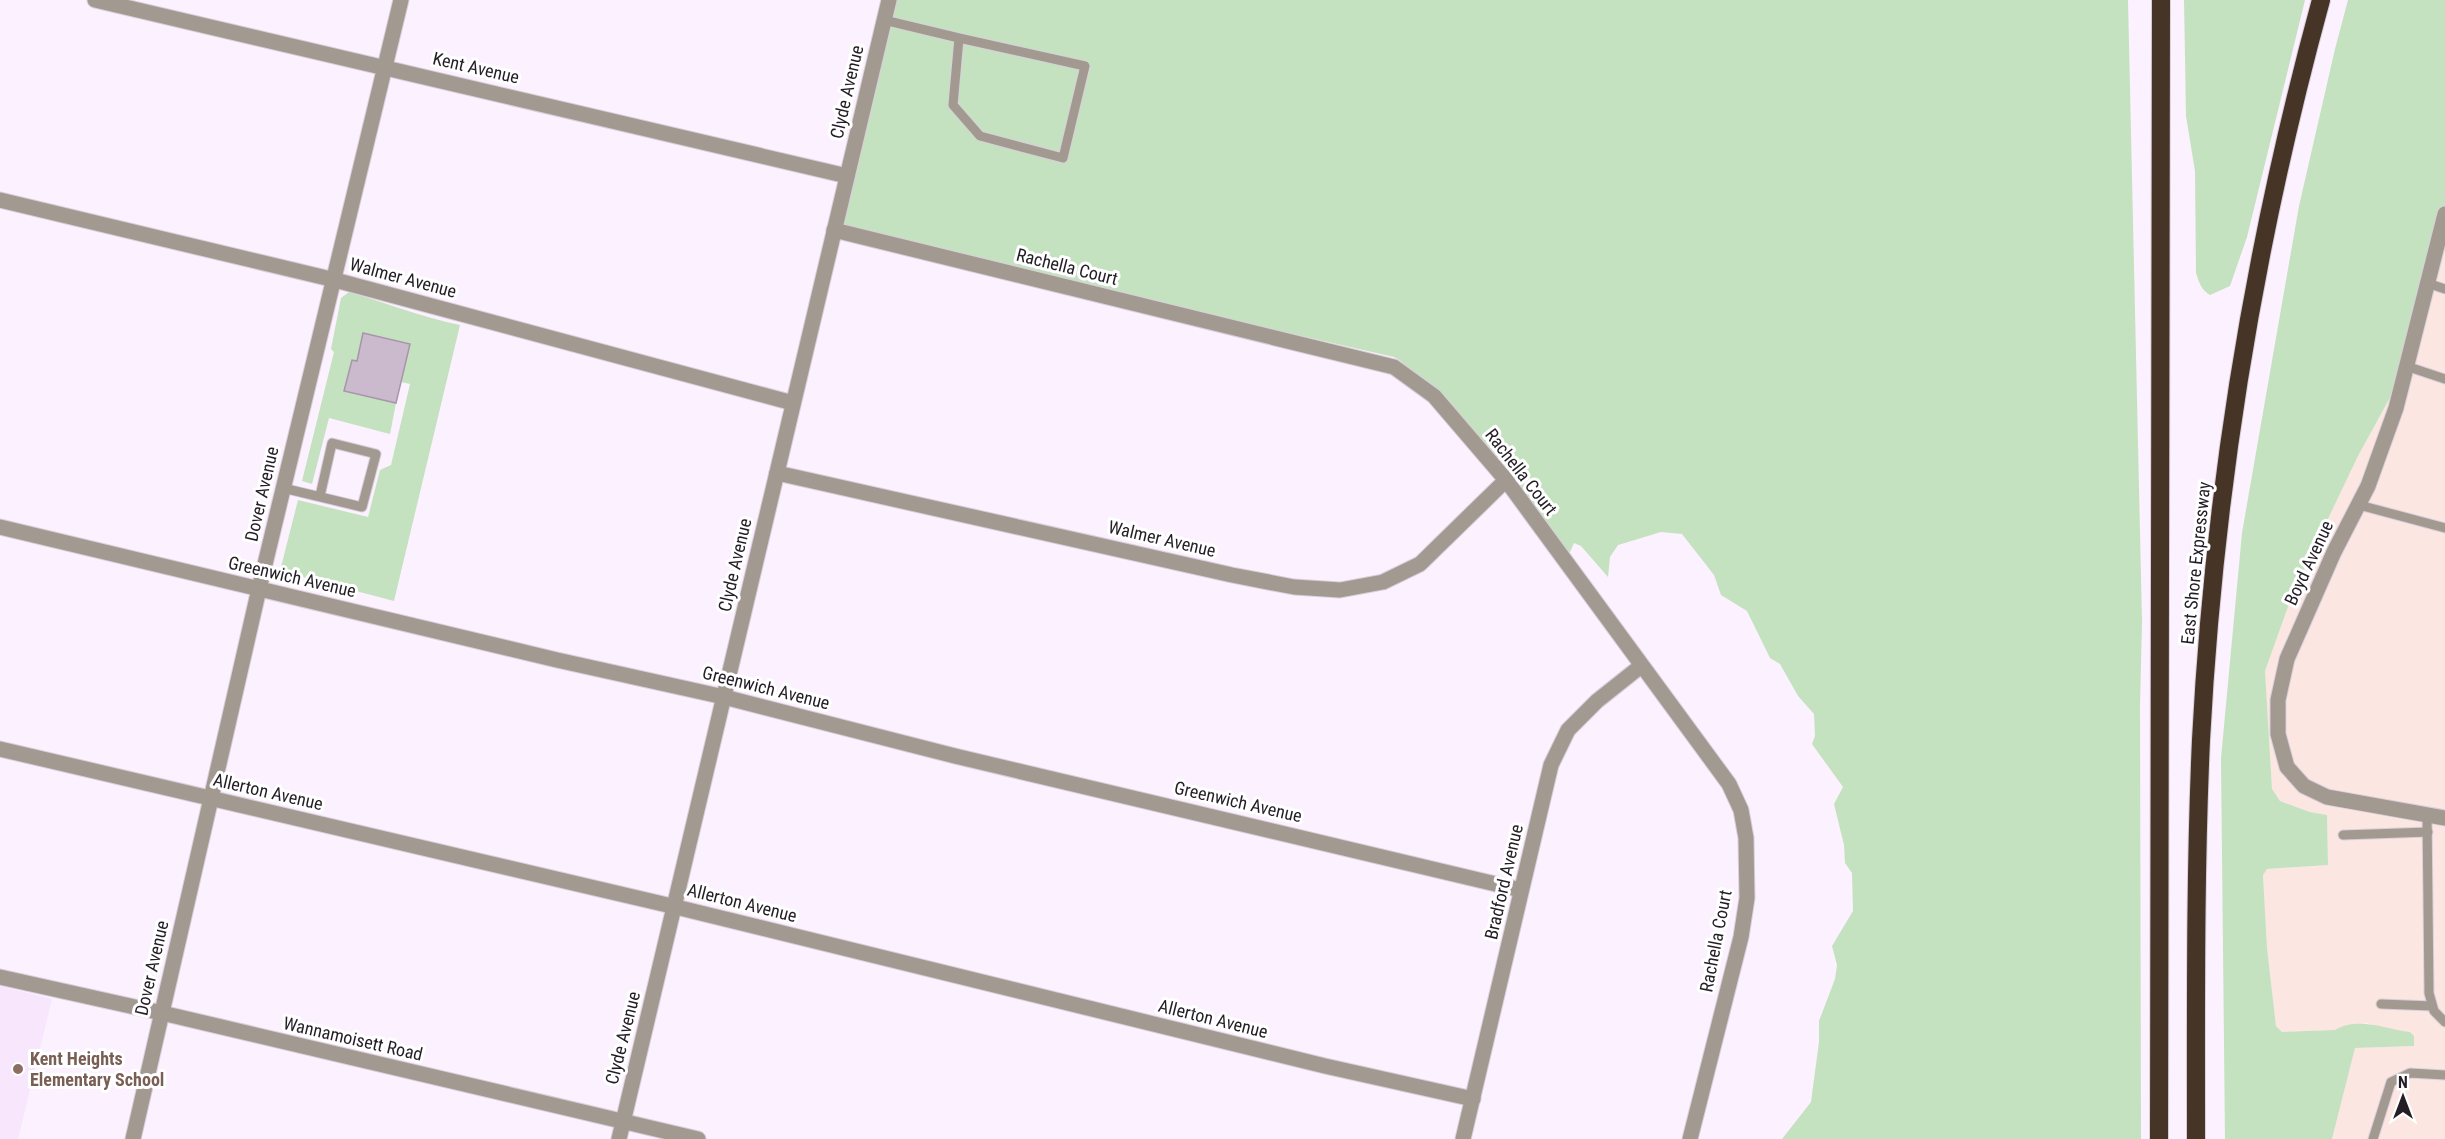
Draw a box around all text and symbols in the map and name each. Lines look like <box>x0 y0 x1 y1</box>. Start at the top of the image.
street label: Clyde Avenue <box>826 43 867 141</box>
street label: Kent Avenue <box>431 47 521 88</box>
street label: Rachella Court <box>1014 244 1120 289</box>
street label: Walmer Avenue <box>347 253 459 302</box>
street label: Rachella Court <box>1481 424 1562 519</box>
street label: Dover Avenue <box>240 444 283 543</box>
street label: East Shore Expressway <box>2177 480 2215 645</box>
street label: Clyde Avenue <box>714 516 755 614</box>
street label: Walmer Avenue <box>1106 516 1218 561</box>
street label: Boyd Avenue <box>2280 517 2337 608</box>
street label: Greenwich Avenue <box>226 552 358 601</box>
street label: Greenwich Avenue <box>700 662 832 713</box>
street label: Allerton Avenue <box>211 769 325 814</box>
street label: Greenwich Avenue <box>1172 777 1304 826</box>
street label: Bradford Avenue <box>1480 822 1527 941</box>
street label: Allerton Avenue <box>685 879 799 926</box>
street label: Rachella Court <box>1695 888 1736 994</box>
street label: Dover Avenue <box>130 918 173 1017</box>
street label: Clyde Avenue <box>601 989 644 1087</box>
street label: Allerton Avenue <box>1156 995 1270 1042</box>
street label: Wannamoisett Road <box>281 1012 425 1065</box>
place label: Kent Heights Elementary School <box>30 1048 164 1090</box>
marker: Kent Heights Elementary School <box>11 1062 25 1076</box>
north arrow <box>2373 1067 2433 1127</box>
text: N <box>2398 1073 2408 1092</box>

